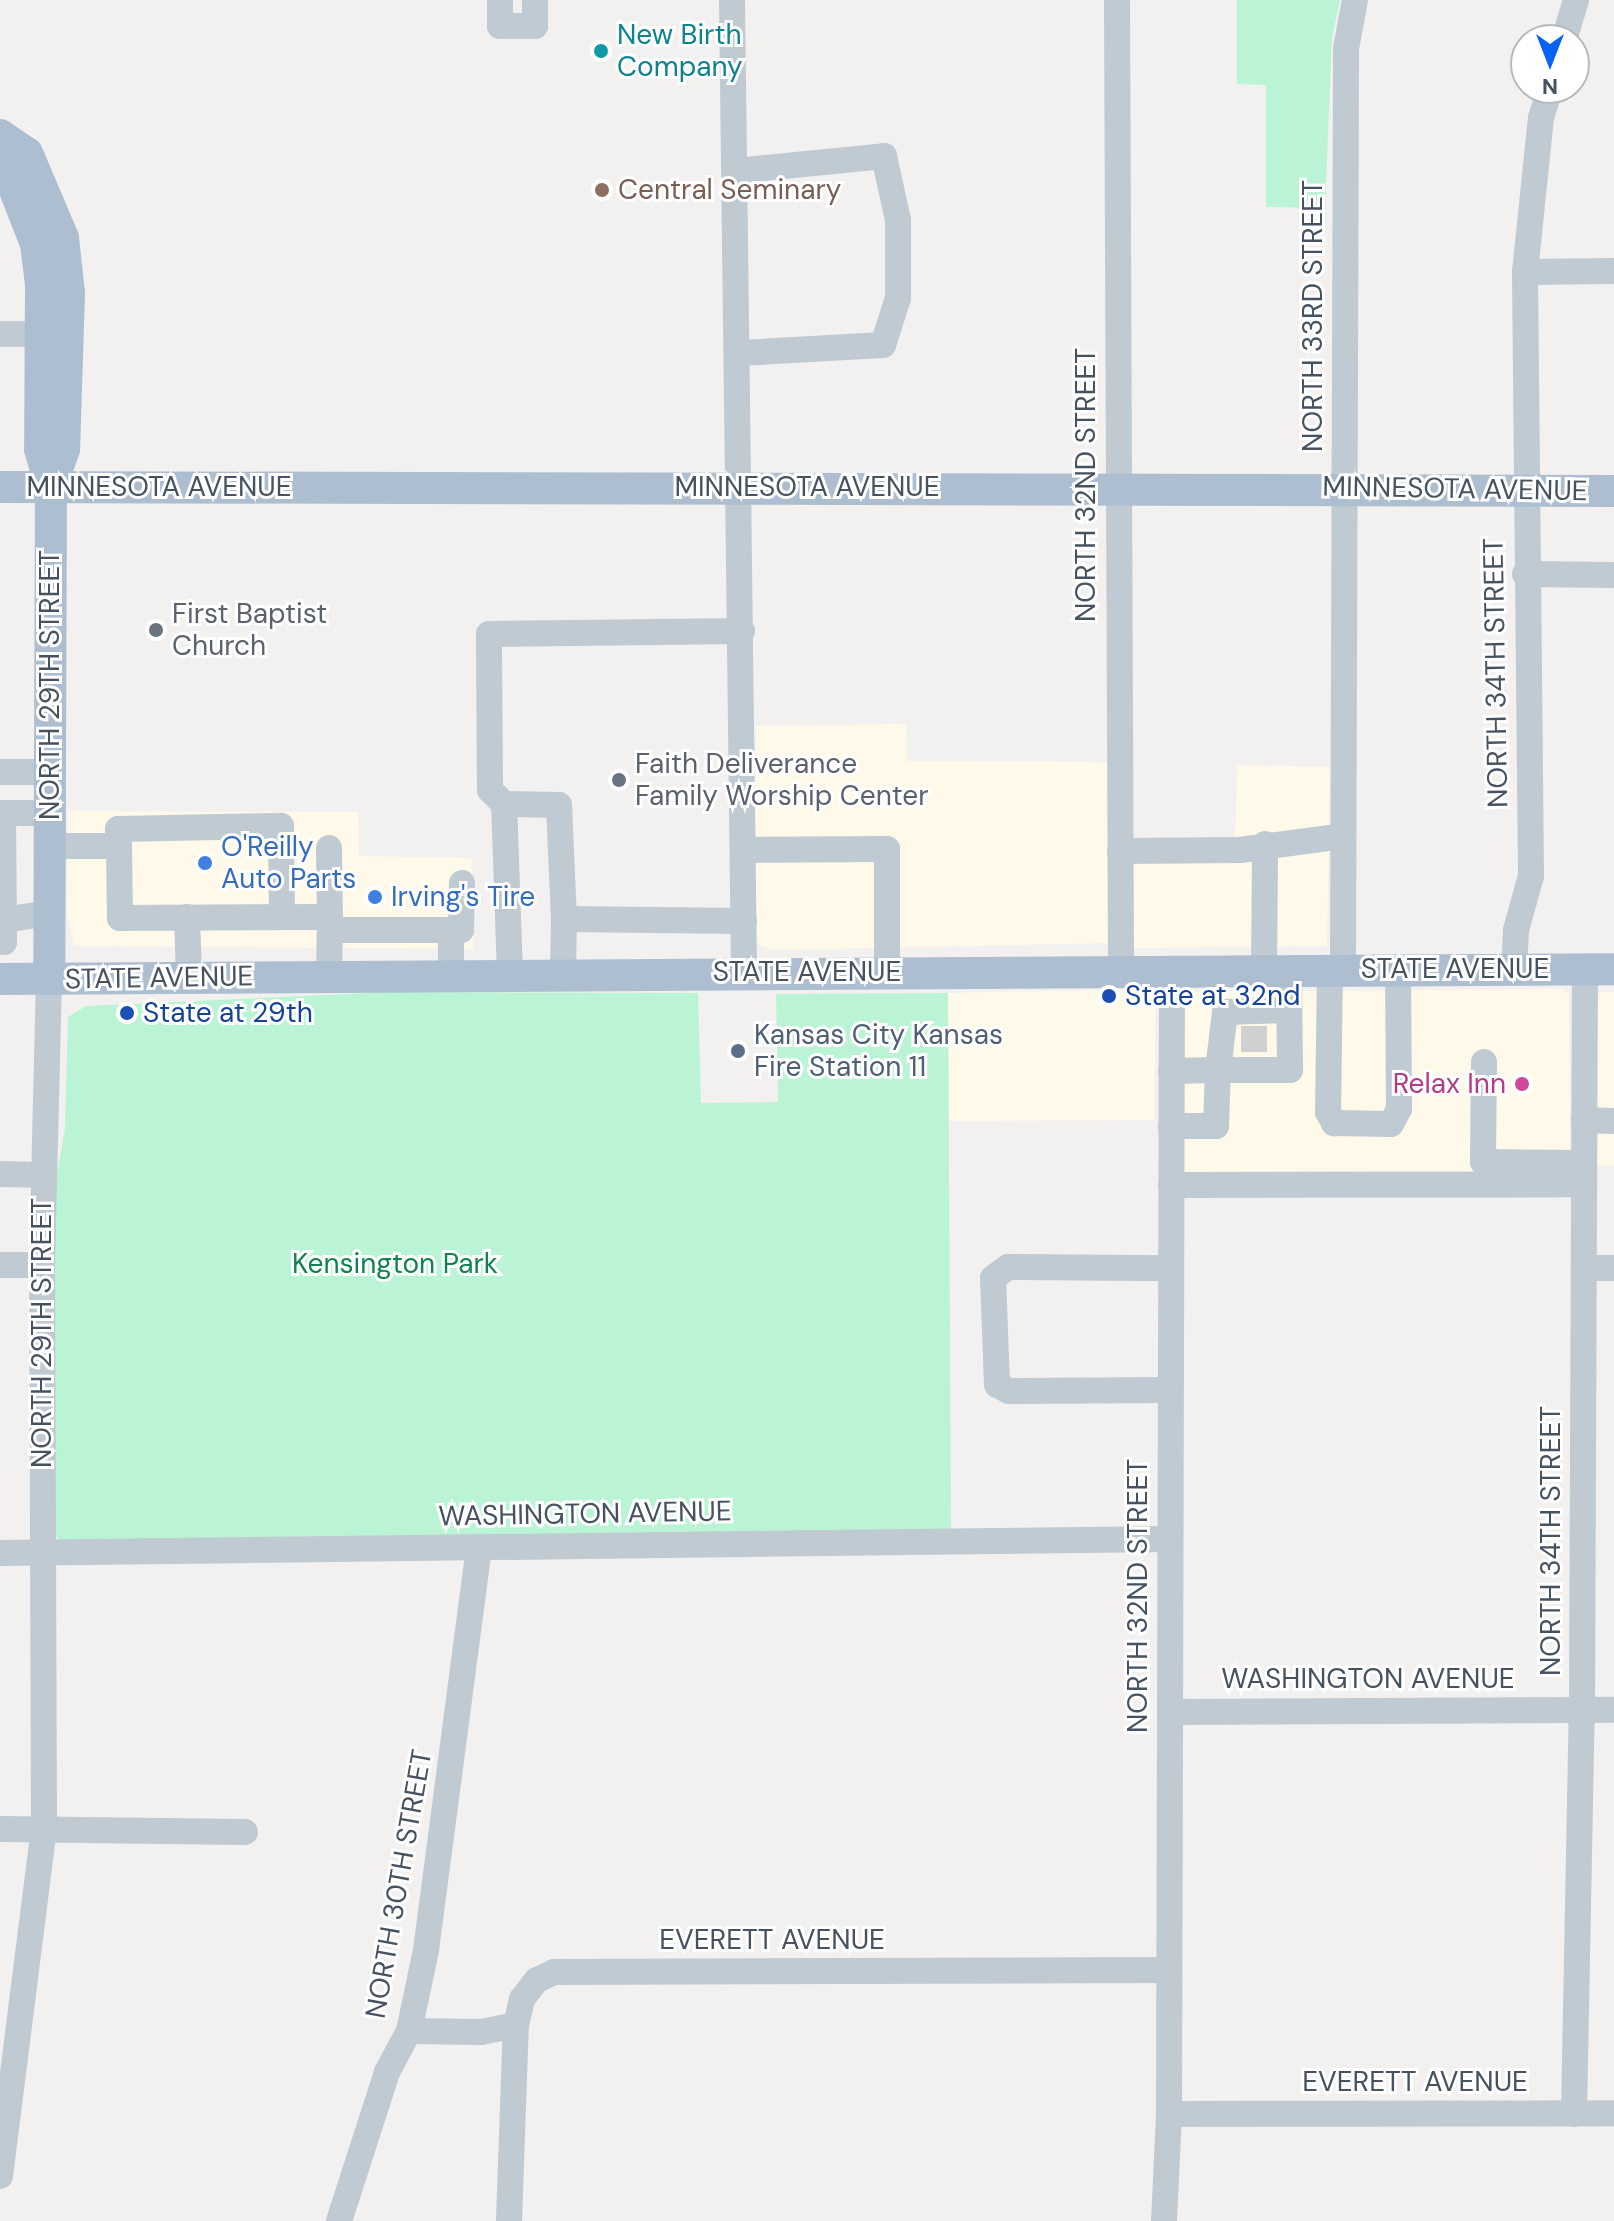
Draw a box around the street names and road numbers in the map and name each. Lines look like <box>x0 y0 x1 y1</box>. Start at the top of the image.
street label: NORTH 33RD STREET <box>1296 180 1330 452</box>
street label: NORTH 32ND STREET <box>1069 348 1103 622</box>
street label: MINNESOTA AVENUE <box>27 470 291 504</box>
street label: MINNESOTA AVENUE <box>675 470 939 504</box>
street label: MINNESOTA AVENUE <box>1322 470 1588 508</box>
street label: NORTH 34TH STREET <box>1477 538 1515 808</box>
street label: NORTH 29TH STREET <box>33 550 67 820</box>
street label: STATE AVENUE <box>1361 952 1549 986</box>
street label: STATE AVENUE <box>713 955 901 989</box>
street label: STATE AVENUE <box>64 960 254 996</box>
street label: NORTH 29TH STREET <box>25 1198 59 1468</box>
street label: NORTH 34TH STREET <box>1534 1406 1568 1676</box>
street label: NORTH 32ND STREET <box>1121 1459 1155 1733</box>
street label: WASHINGTON AVENUE <box>438 1495 732 1533</box>
street label: WASHINGTON AVENUE <box>1221 1662 1515 1696</box>
street label: NORTH 30TH STREET <box>359 1747 439 2021</box>
street label: EVERETT AVENUE <box>659 1923 885 1957</box>
street label: EVERETT AVENUE <box>1302 2065 1528 2099</box>

